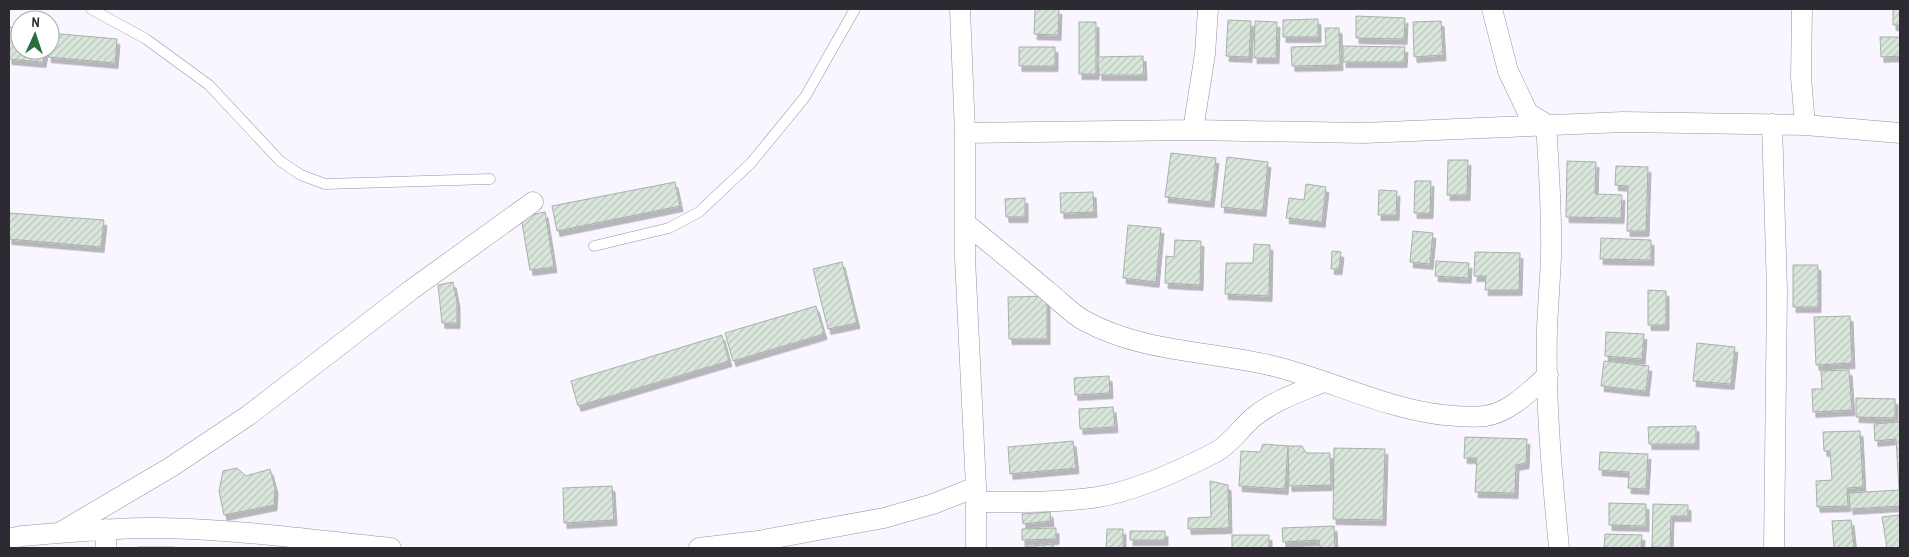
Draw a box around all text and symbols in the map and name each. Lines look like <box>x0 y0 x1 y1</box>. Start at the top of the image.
north arrow <box>10 10 60 60</box>
text: N <box>31 13 40 31</box>

